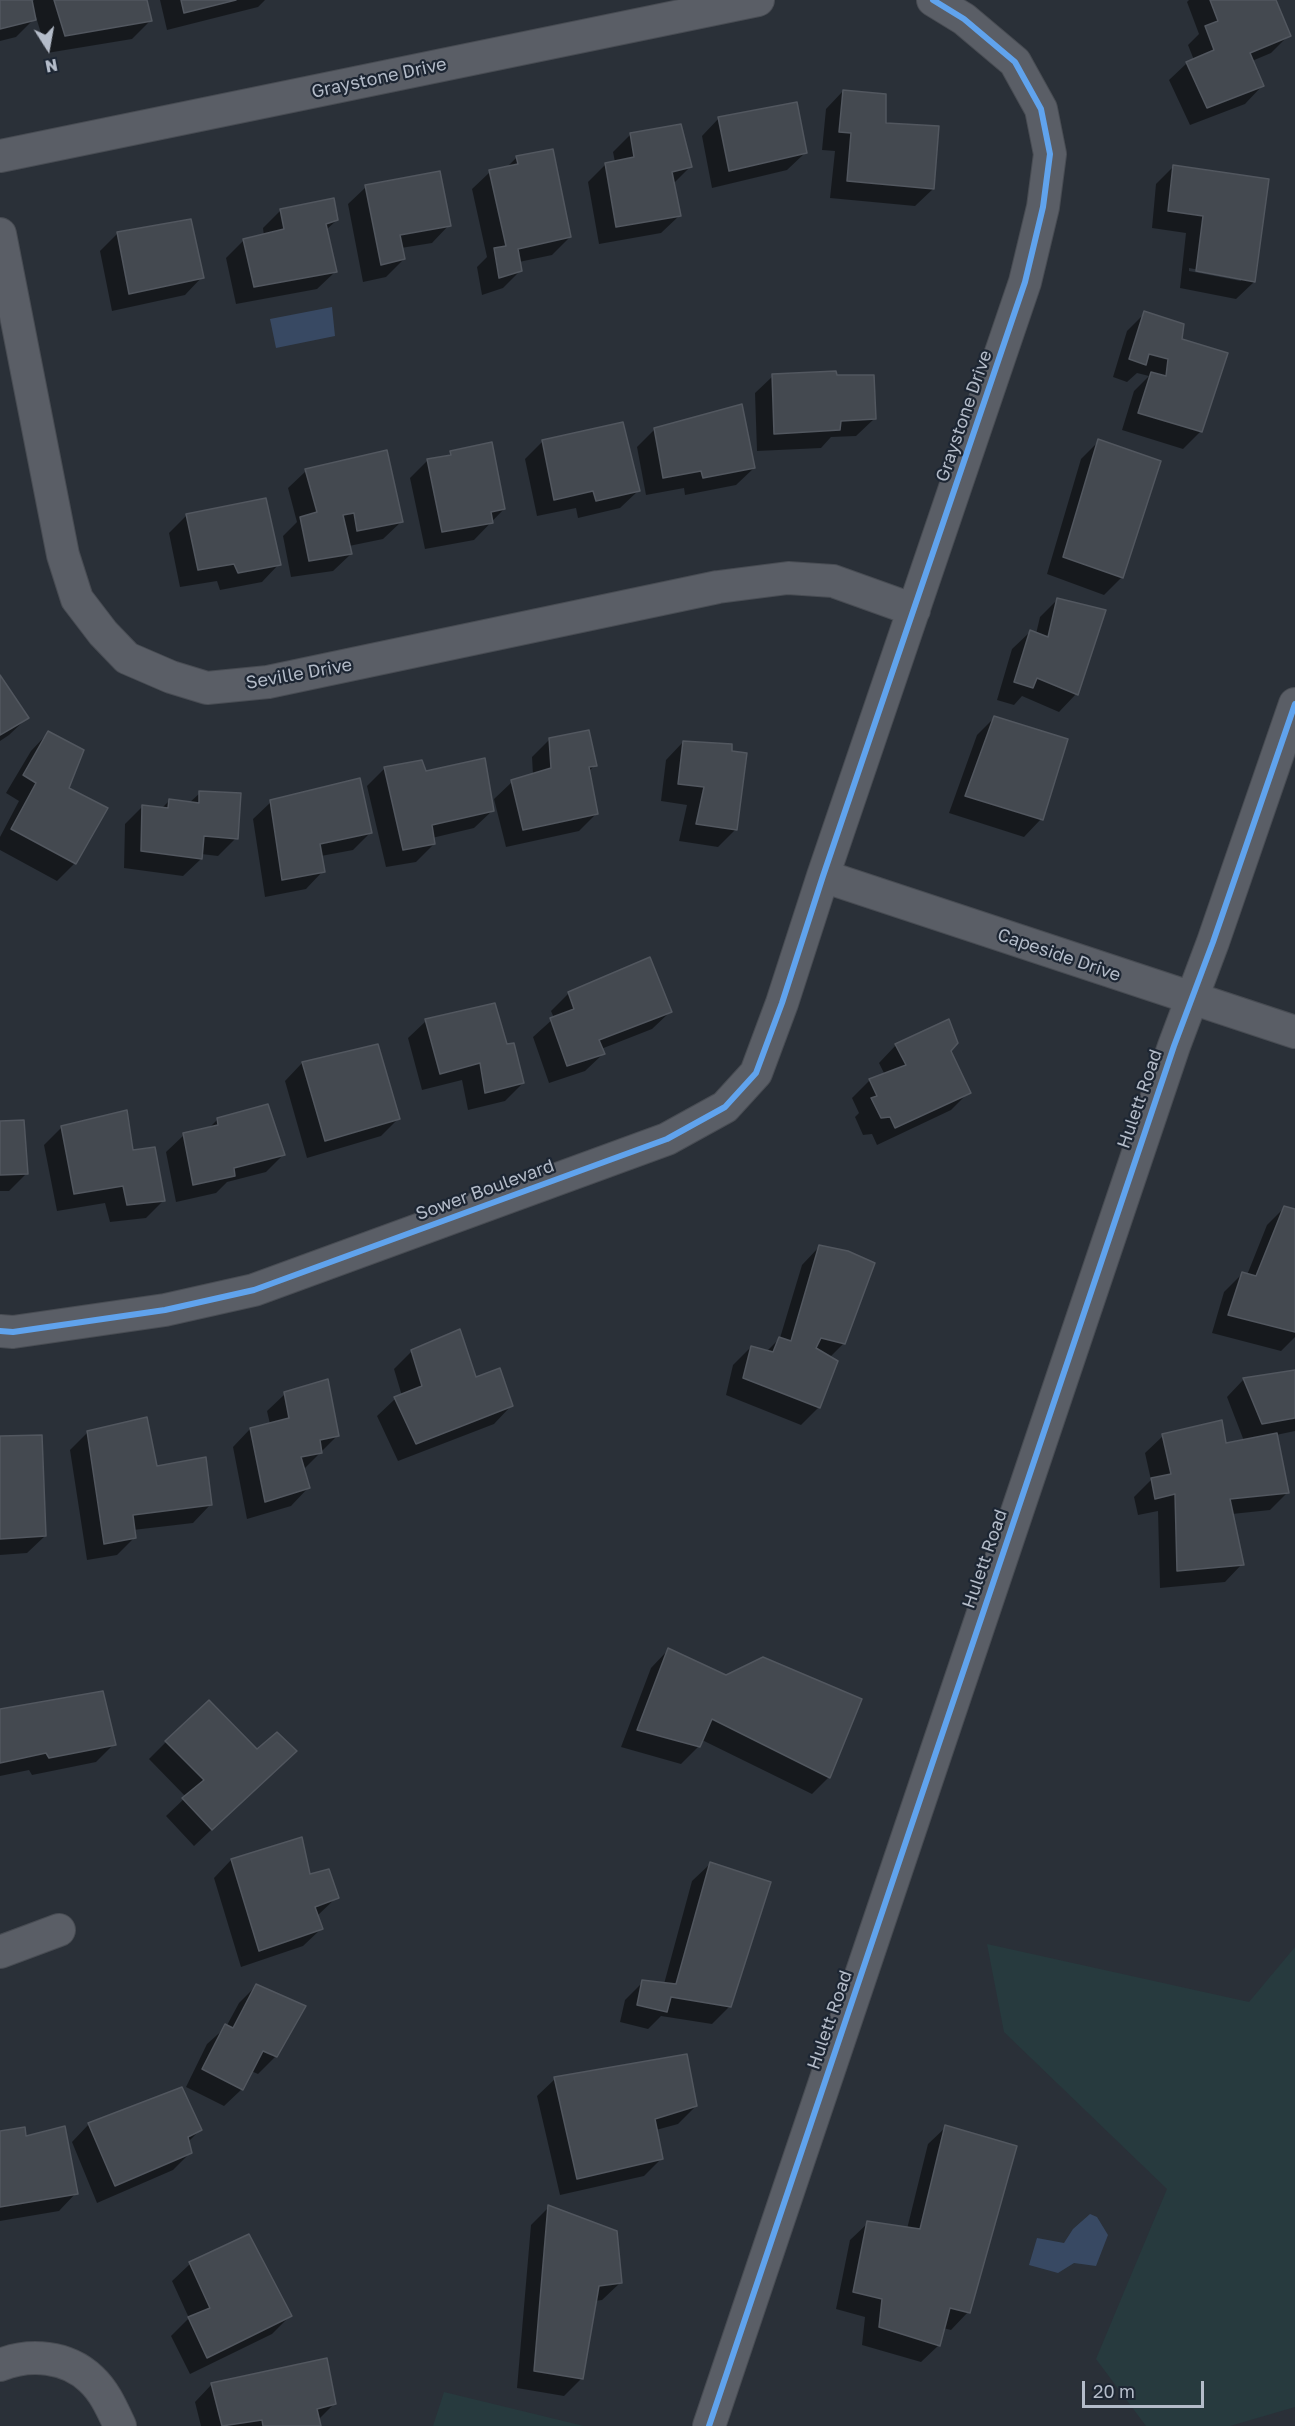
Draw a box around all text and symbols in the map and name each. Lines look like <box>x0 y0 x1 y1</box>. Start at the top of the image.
north arrow <box>18 18 78 78</box>
street label: Graystone Drive <box>309 53 449 103</box>
text: N <box>44 55 59 77</box>
street label: Graystone Drive <box>931 347 997 485</box>
street label: Seville Drive <box>244 654 354 694</box>
street label: Capeside Drive <box>995 924 1123 986</box>
street label: Hulett Road <box>1113 1047 1167 1151</box>
street label: Sower Boulevard <box>413 1155 557 1225</box>
street label: Hulett Road <box>958 1507 1012 1611</box>
street label: Hulett Road <box>803 1968 857 2072</box>
scale bar <box>1085 2369 1206 2407</box>
text: 20 m <box>1093 2380 1135 2402</box>

